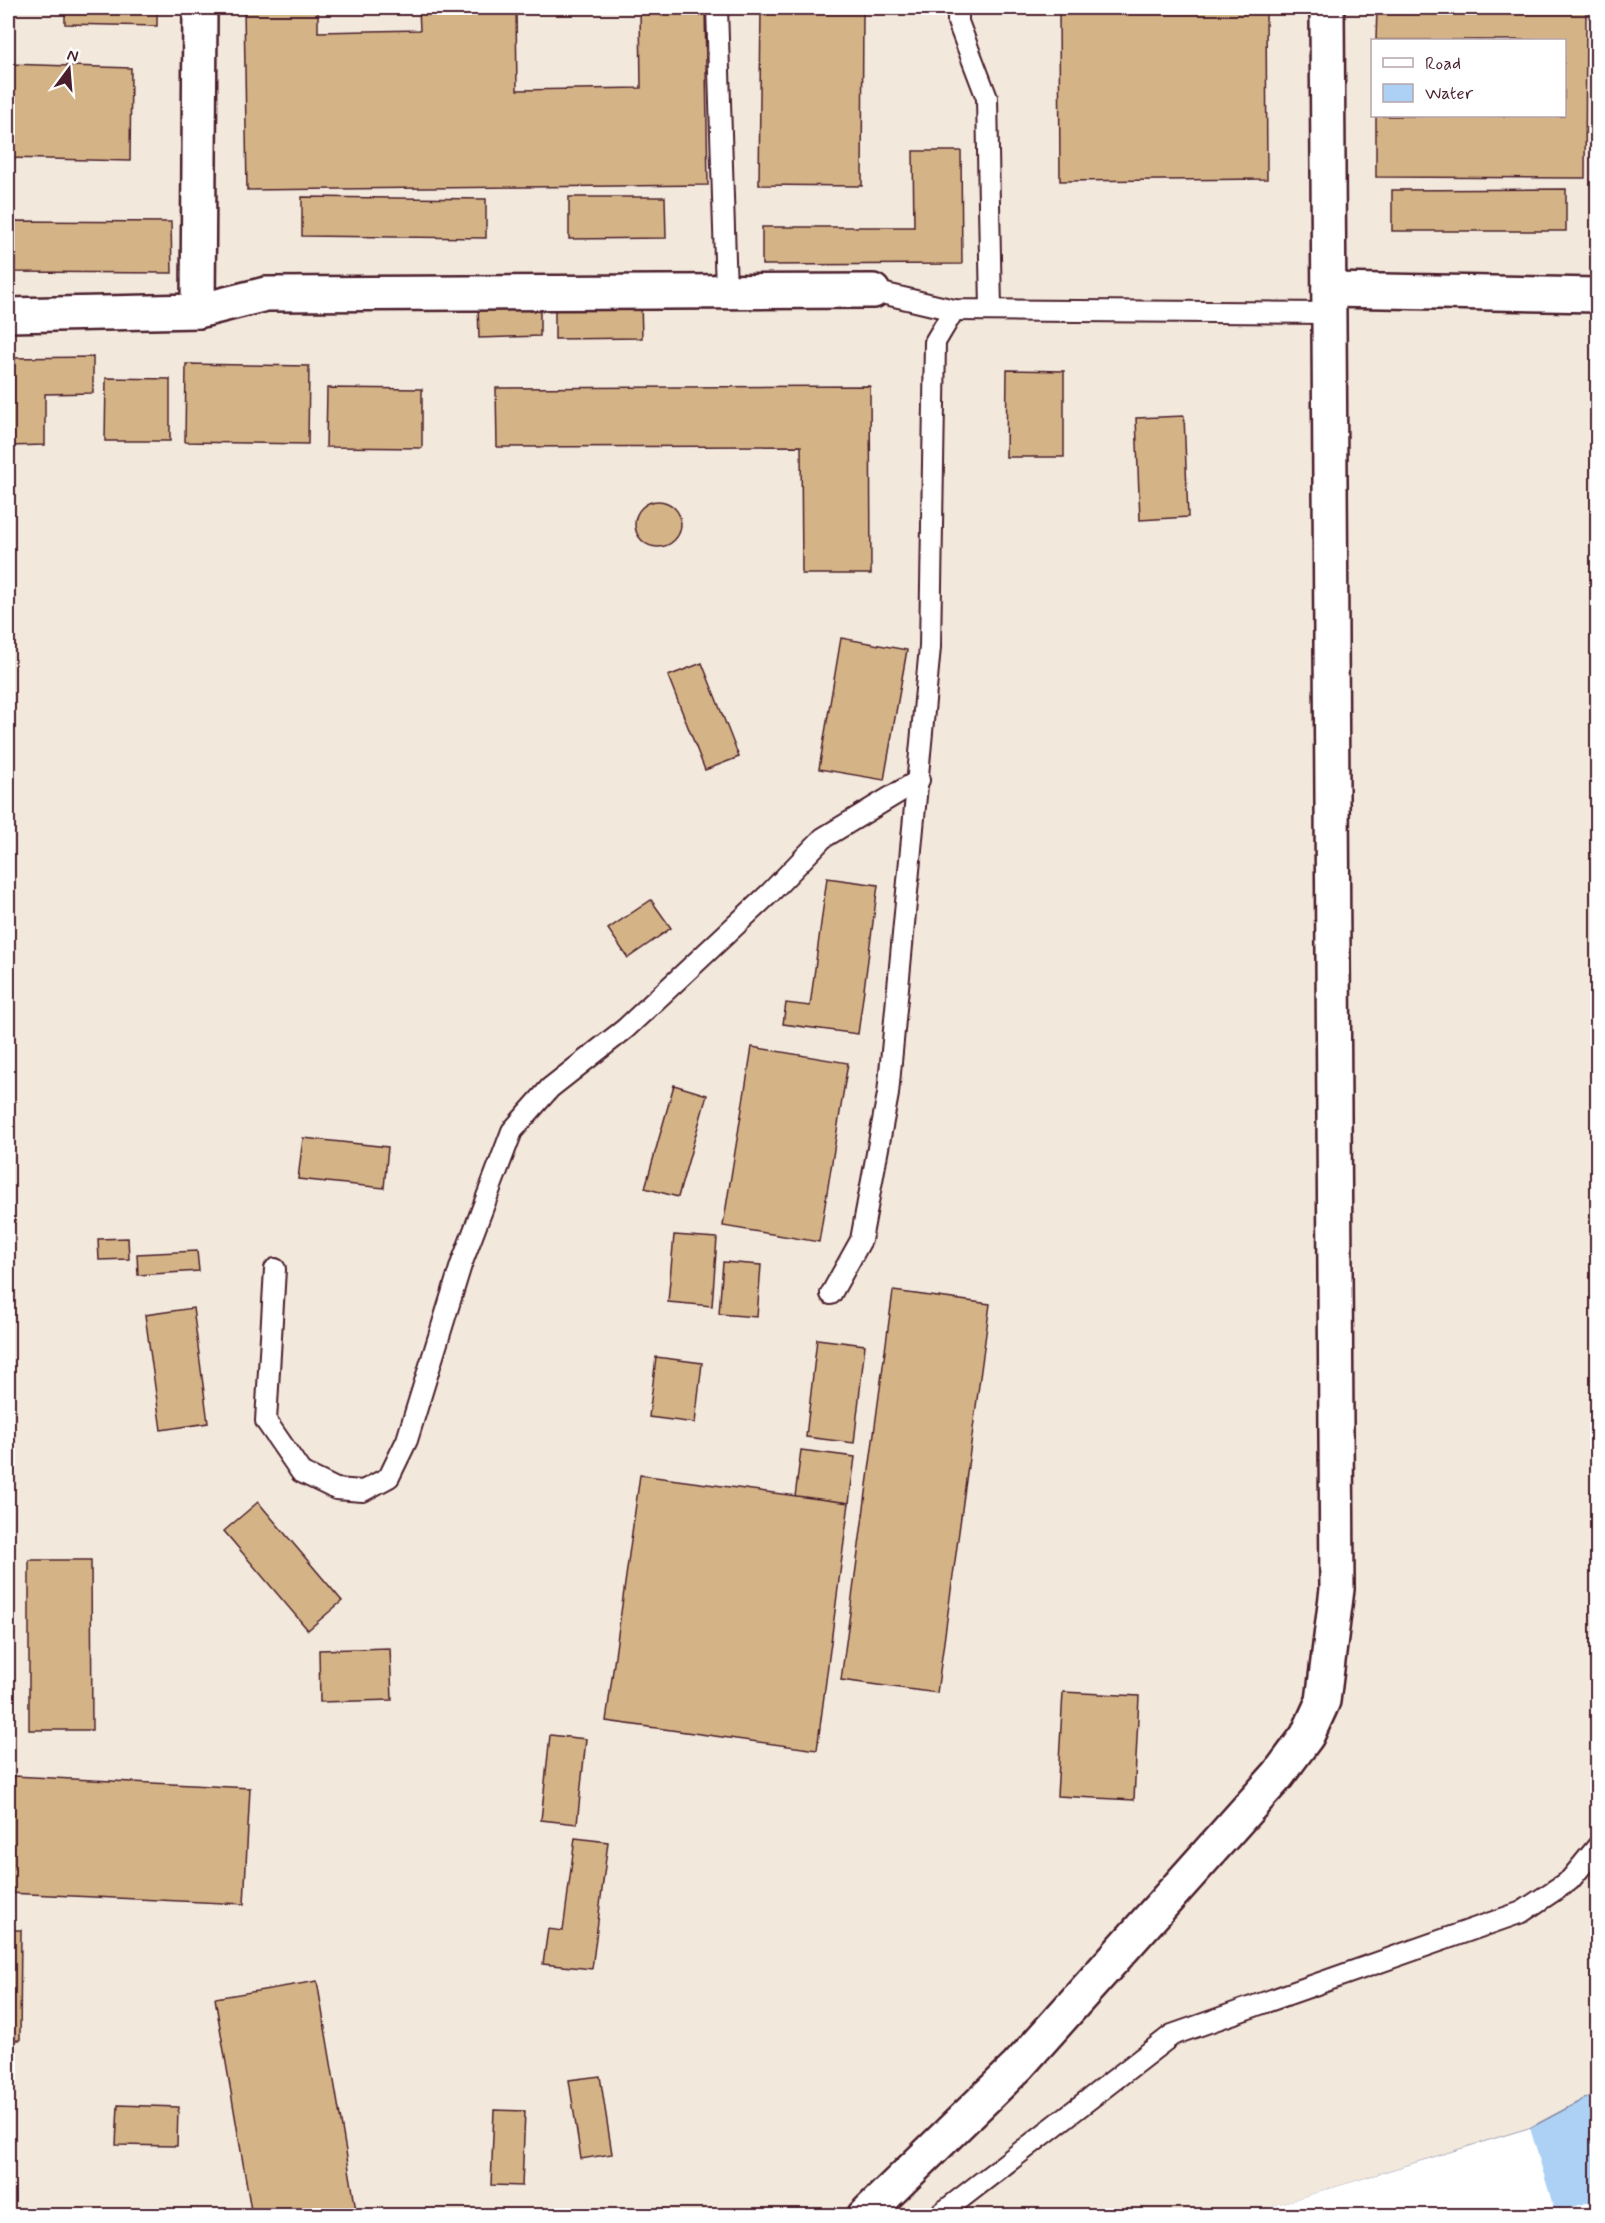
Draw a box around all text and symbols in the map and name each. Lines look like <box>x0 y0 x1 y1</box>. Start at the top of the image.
north arrow <box>39 39 99 99</box>
legend <box>1371 39 1566 117</box>
text: N <box>65 44 81 68</box>
text: Road <box>1425 52 1461 76</box>
text: Water <box>1425 82 1474 106</box>

